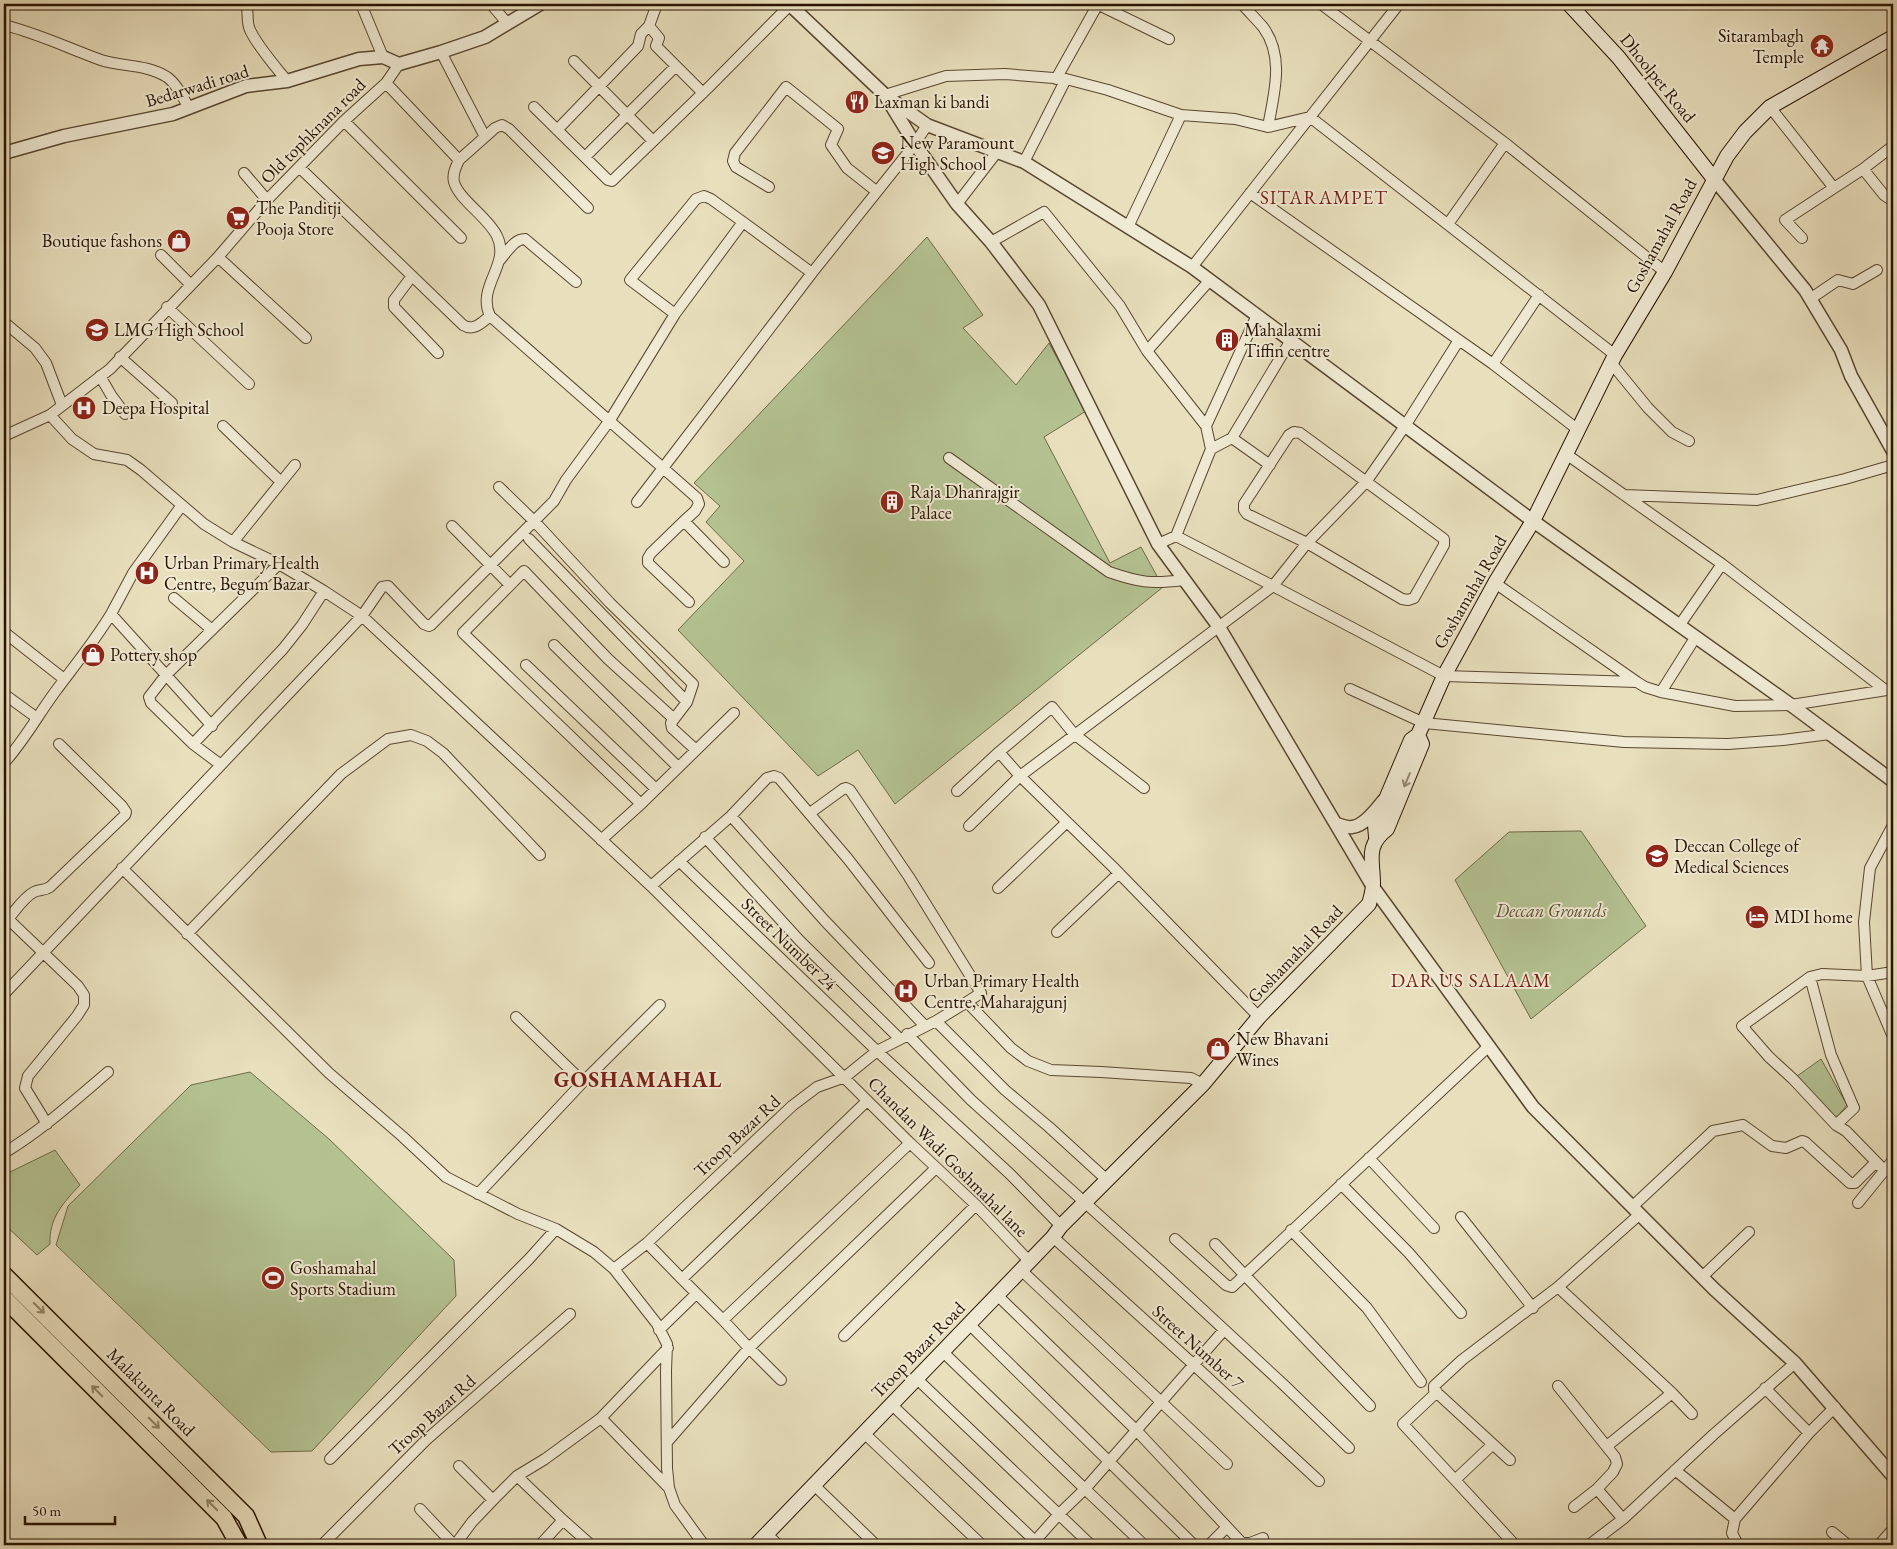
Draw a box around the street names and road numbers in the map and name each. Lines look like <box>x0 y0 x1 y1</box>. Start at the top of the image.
street label: Dhoolpet Road <box>1615 28 1702 128</box>
street label: Bedarwadi road <box>142 59 252 112</box>
street label: Old tophknana road <box>255 72 371 188</box>
street label: Goshamahal Road <box>1620 174 1702 297</box>
street label: Goshamahal Road <box>1428 530 1512 653</box>
street label: Street Number 24 <box>737 892 842 995</box>
street label: Goshamahal Road <box>1242 899 1348 1008</box>
street label: Chandan Wadi Goshmahal lane <box>863 1072 1033 1242</box>
street label: Troop Bazar Rd <box>689 1089 785 1182</box>
street label: Troop Bazar Road <box>866 1296 970 1403</box>
street label: Street Number 7 <box>1148 1299 1249 1394</box>
street label: Malakunta Road <box>102 1342 201 1441</box>
street label: Troop Bazar Rd <box>383 1369 481 1460</box>

